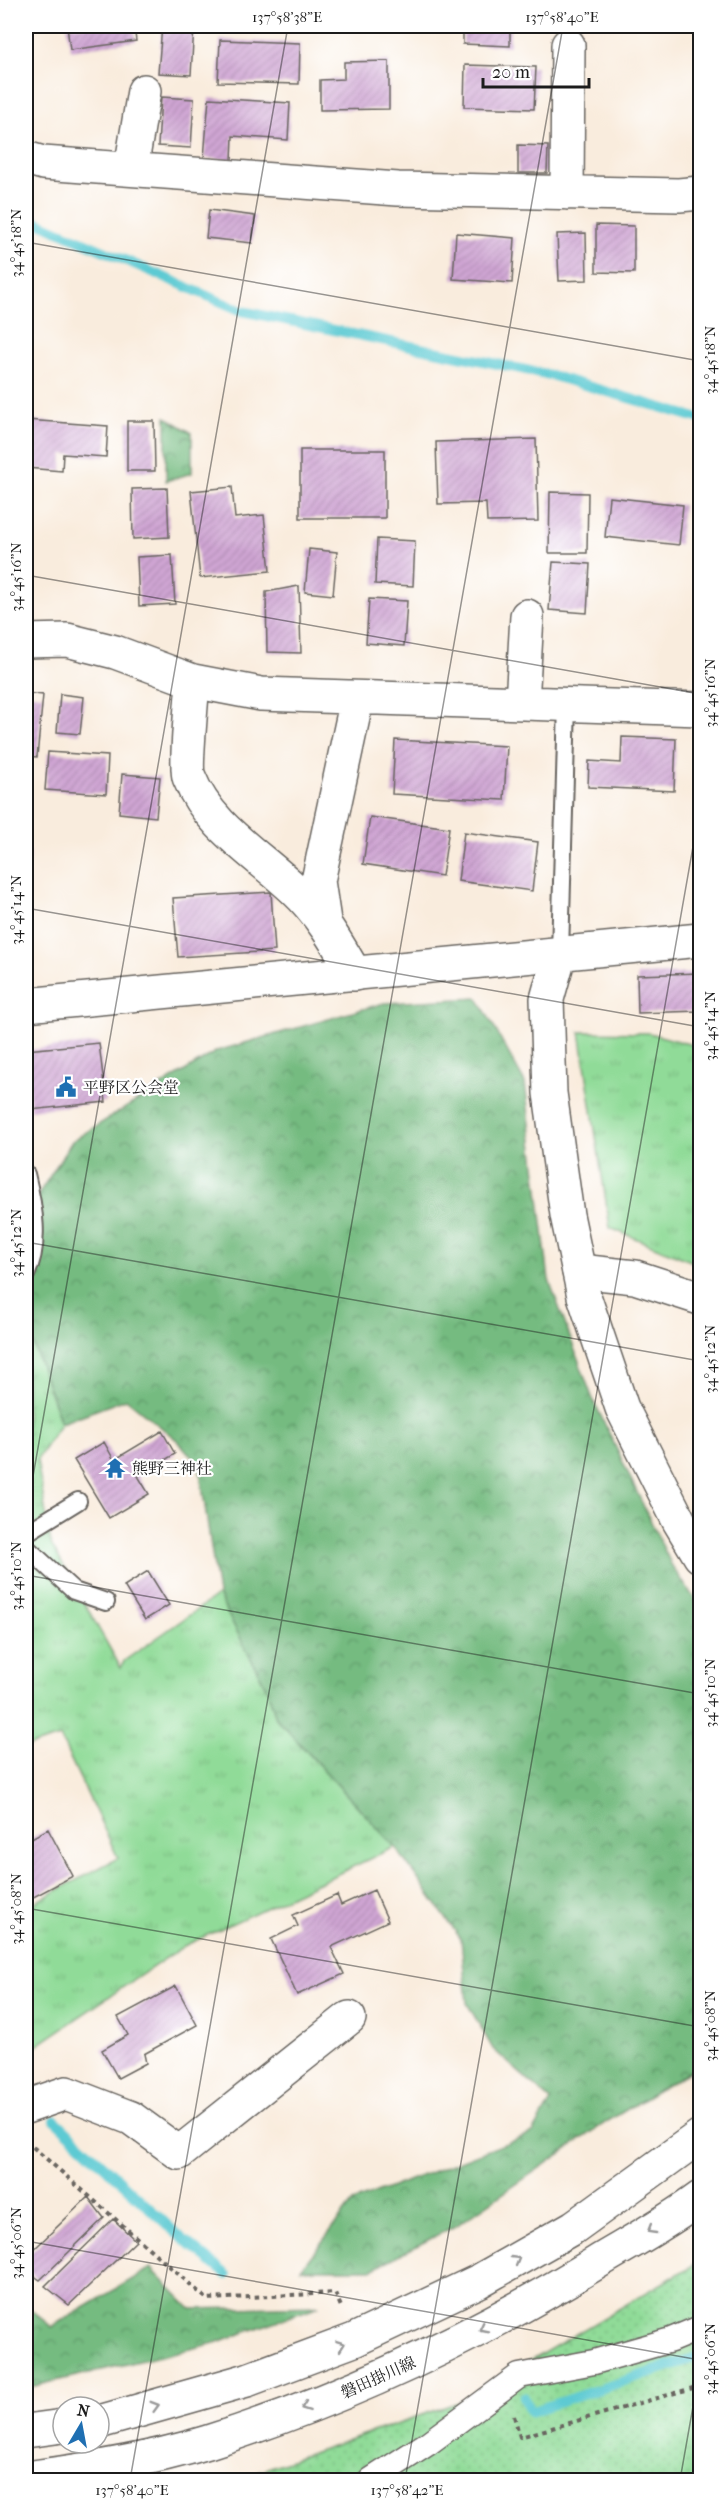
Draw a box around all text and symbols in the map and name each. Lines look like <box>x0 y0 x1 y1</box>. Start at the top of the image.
text: 137°58'38"E <box>252 8 322 26</box>
text: 137°58'40"E <box>525 8 599 26</box>
scale bar <box>483 51 590 89</box>
text: 20 m <box>492 62 530 83</box>
text: 34°45'18"N <box>7 208 25 277</box>
text: 34°45'18"N <box>701 325 719 394</box>
text: 34°45'16"N <box>7 542 25 612</box>
text: 34°45'16"N <box>701 658 719 728</box>
text: 34°45'14"N <box>7 874 25 945</box>
text: 34°45'14"N <box>701 990 719 1061</box>
public building icon: 平野区公会堂 <box>54 1075 78 1099</box>
place label: 平野区公会堂 <box>83 1078 179 1097</box>
text: 34°45'12"N <box>7 1208 25 1277</box>
text: 34°45'12"N <box>701 1324 719 1393</box>
temple icon: 熊野三神社 <box>103 1456 127 1480</box>
place label: 熊野三神社 <box>132 1459 212 1478</box>
text: 34°45'10"N <box>7 1541 25 1611</box>
text: 34°45'10"N <box>701 1658 719 1728</box>
text: 34°45'08"N <box>7 1873 25 1945</box>
text: 34°45'08"N <box>701 1990 719 2062</box>
text: 34°45'06"N <box>7 2206 25 2279</box>
one-way arrow <box>647 2222 657 2234</box>
one-way arrow <box>510 2256 520 2267</box>
one-way arrow <box>478 2321 489 2332</box>
text: 34°45'06"N <box>701 2322 719 2395</box>
one-way arrow <box>335 2340 345 2353</box>
street label: 磐田掛川線 <box>338 2353 419 2402</box>
north arrow <box>51 2395 111 2455</box>
text: N <box>76 2400 92 2421</box>
one-way arrow <box>300 2400 311 2413</box>
one-way arrow <box>150 2401 160 2414</box>
text: 137°58'40"E <box>95 2481 169 2499</box>
text: 137°58'42"E <box>370 2481 444 2499</box>

